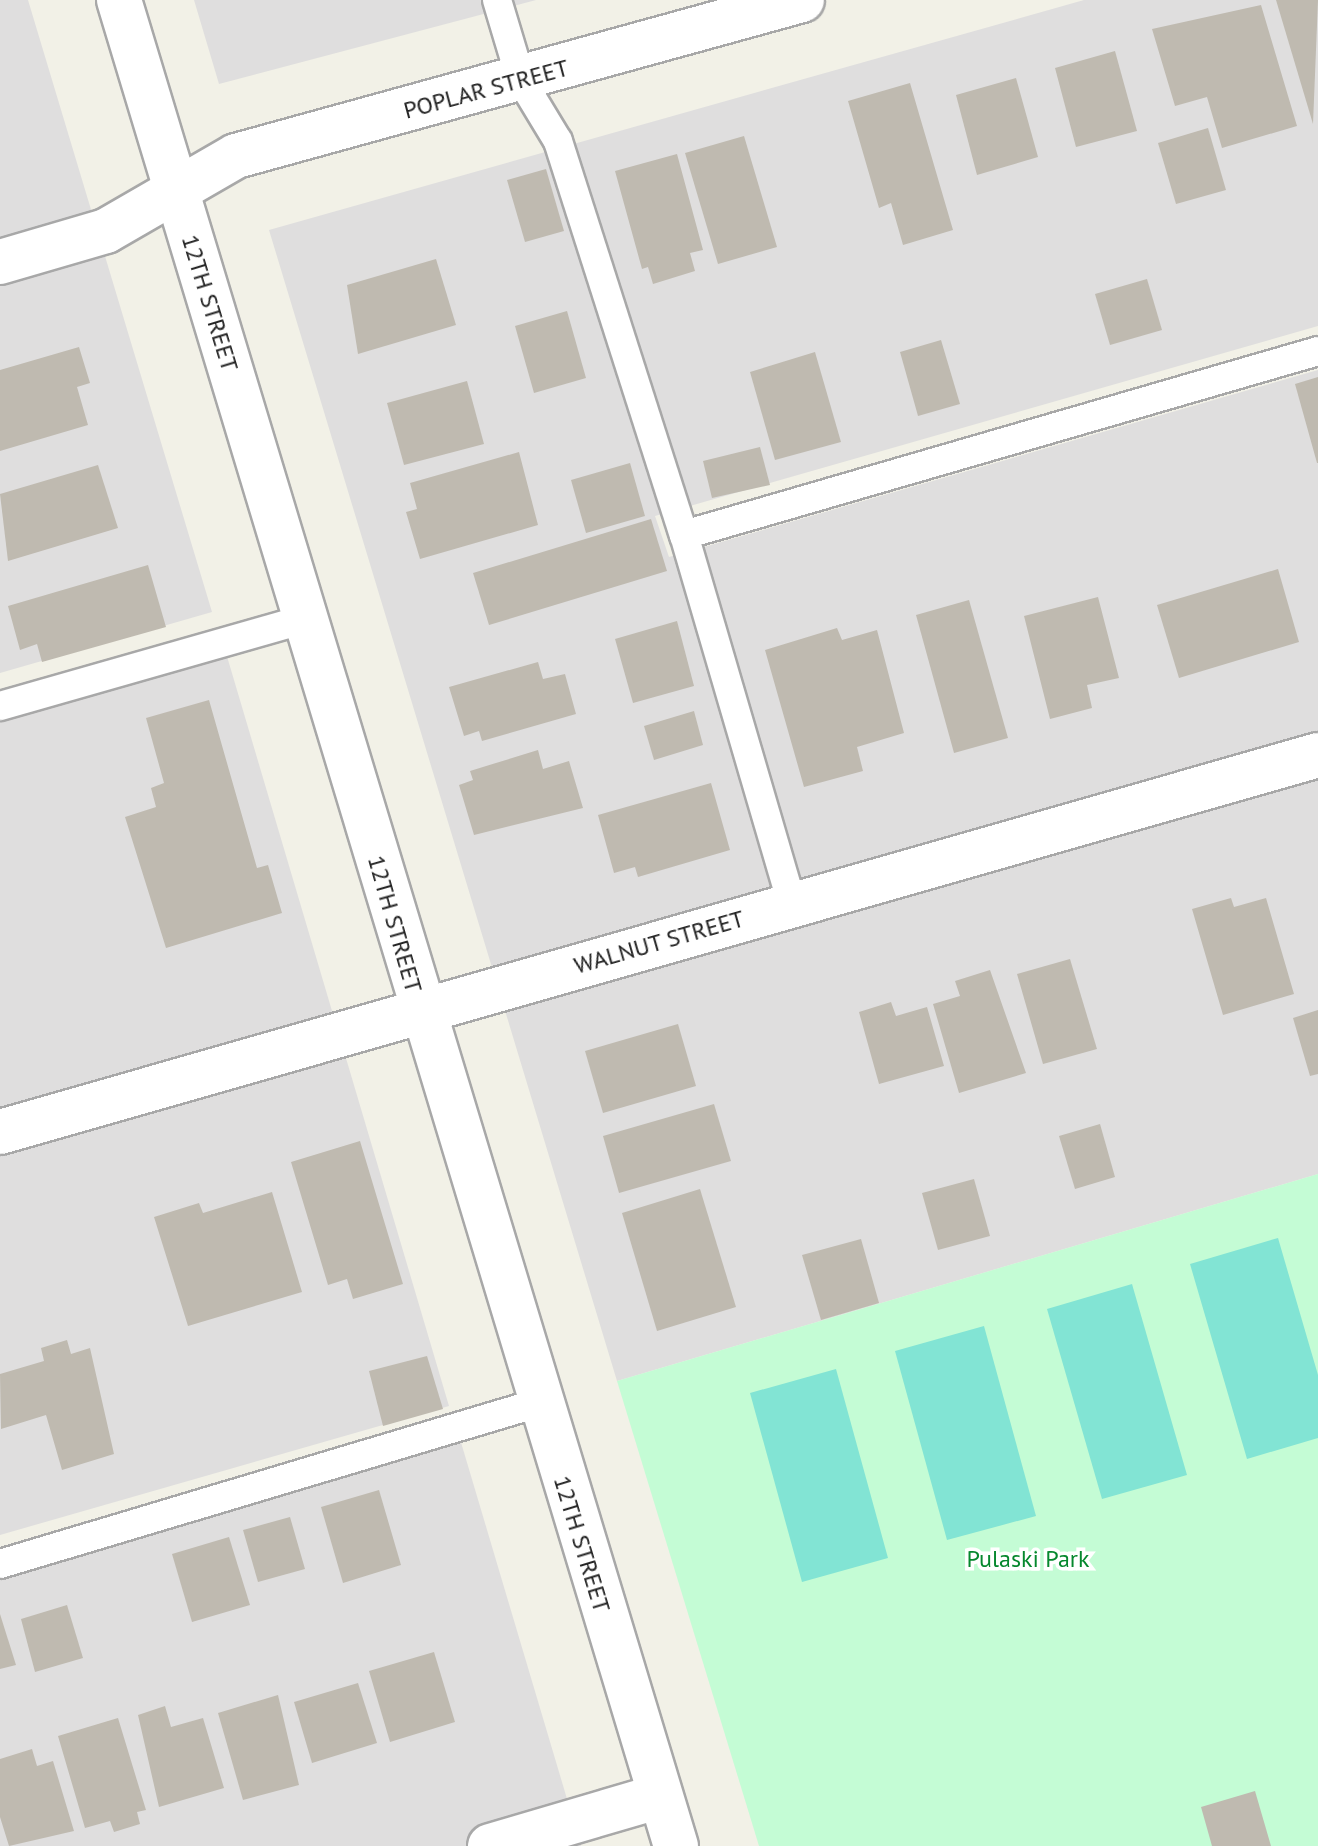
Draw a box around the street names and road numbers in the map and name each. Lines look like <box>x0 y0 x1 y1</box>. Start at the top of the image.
street label: POPLAR STREET <box>400 53 572 125</box>
street label: 12TH STREET <box>176 231 244 375</box>
street label: 12TH STREET <box>362 852 428 996</box>
street label: WALNUT STREET <box>570 904 748 980</box>
street label: 12TH STREET <box>548 1472 616 1616</box>

